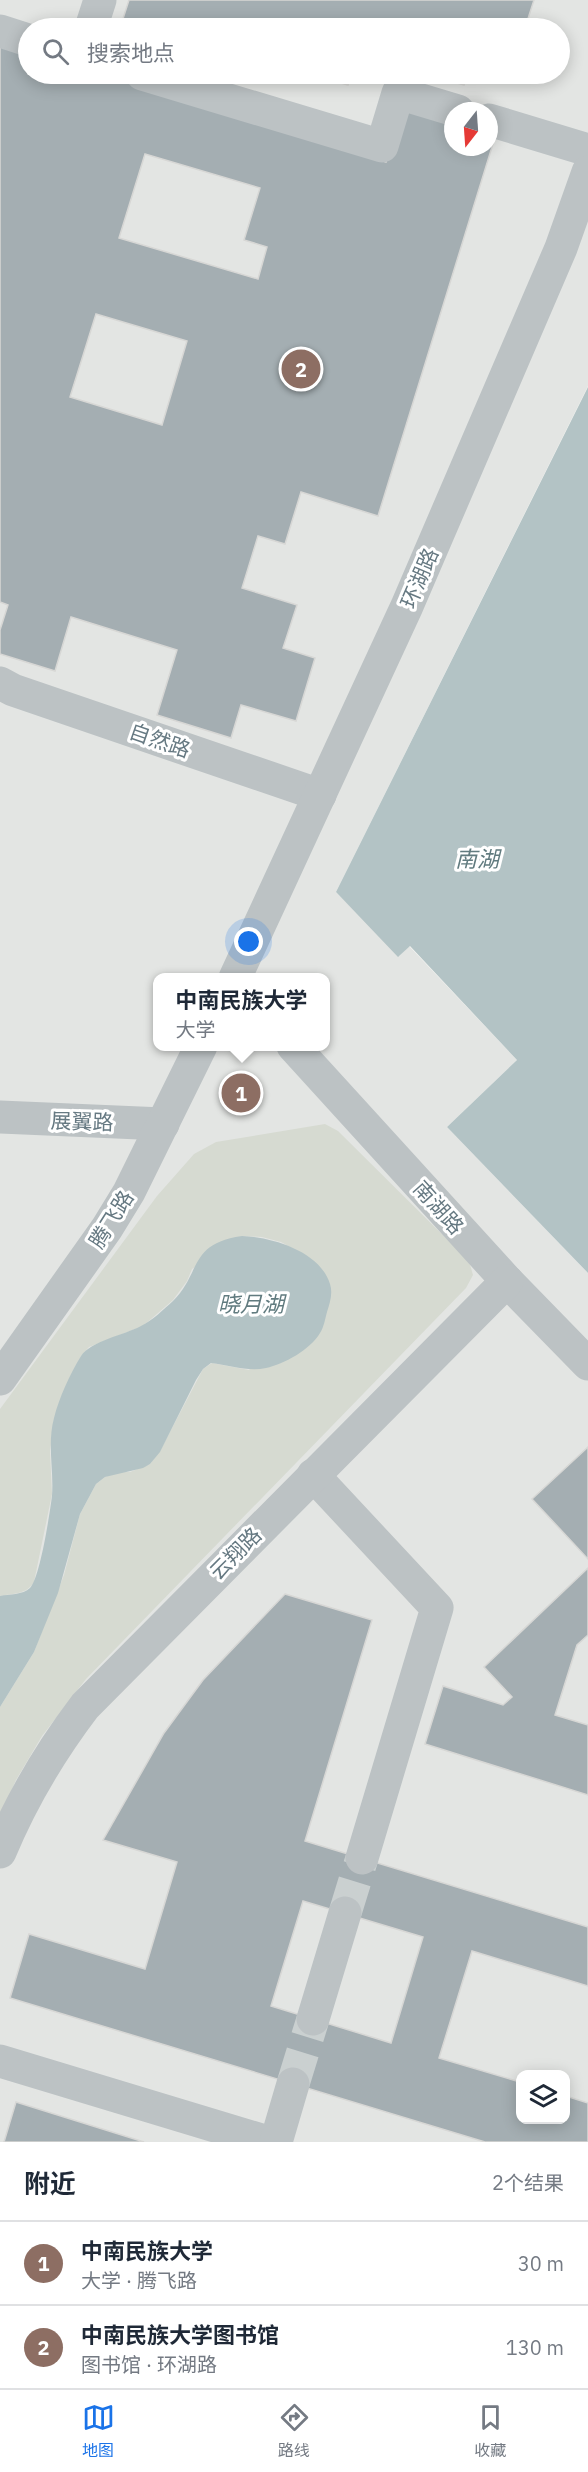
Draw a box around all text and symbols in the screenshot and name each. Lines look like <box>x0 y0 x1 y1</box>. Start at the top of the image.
search box <box>18 18 570 84</box>
icon: search <box>39 35 72 68</box>
text: 搜索地点 <box>87 38 175 67</box>
north arrow <box>444 102 498 156</box>
pin: 2 <box>282 346 320 392</box>
street label: 环湖路 <box>394 544 444 612</box>
street label: 自然路 <box>126 717 194 763</box>
water label: 南湖 <box>455 844 502 873</box>
your location <box>234 927 263 956</box>
popup <box>153 973 330 1051</box>
text: 中南民族大学 <box>175 985 308 1014</box>
text: 大学 <box>175 1016 215 1043</box>
pin: 1 <box>222 1070 260 1116</box>
street label: 展翼路 <box>50 1106 114 1136</box>
street label: 南湖路 <box>408 1174 470 1240</box>
street label: 腾飞路 <box>82 1185 140 1253</box>
water label: 晓月湖 <box>218 1289 287 1318</box>
street label: 云翔路 <box>203 1521 267 1585</box>
map controls <box>516 2070 570 2124</box>
button: layers <box>516 2070 570 2124</box>
text: 附近 <box>24 2166 76 2200</box>
text: 2个结果 <box>492 2169 564 2196</box>
text: 中南民族大学 <box>81 2236 213 2265</box>
text: 1 <box>38 2250 50 2277</box>
text: 30 m <box>518 2250 564 2277</box>
text: 大学 · 腾飞路 <box>81 2267 197 2294</box>
text: 中南民族大学图书馆 <box>81 2320 279 2349</box>
text: 2 <box>38 2334 50 2361</box>
text: 130 m <box>506 2334 564 2361</box>
text: 图书馆 · 环湖路 <box>81 2351 217 2378</box>
tab: 地图 <box>82 2401 115 2461</box>
tab: 路线 <box>278 2401 311 2461</box>
tab: 收藏 <box>474 2401 507 2461</box>

